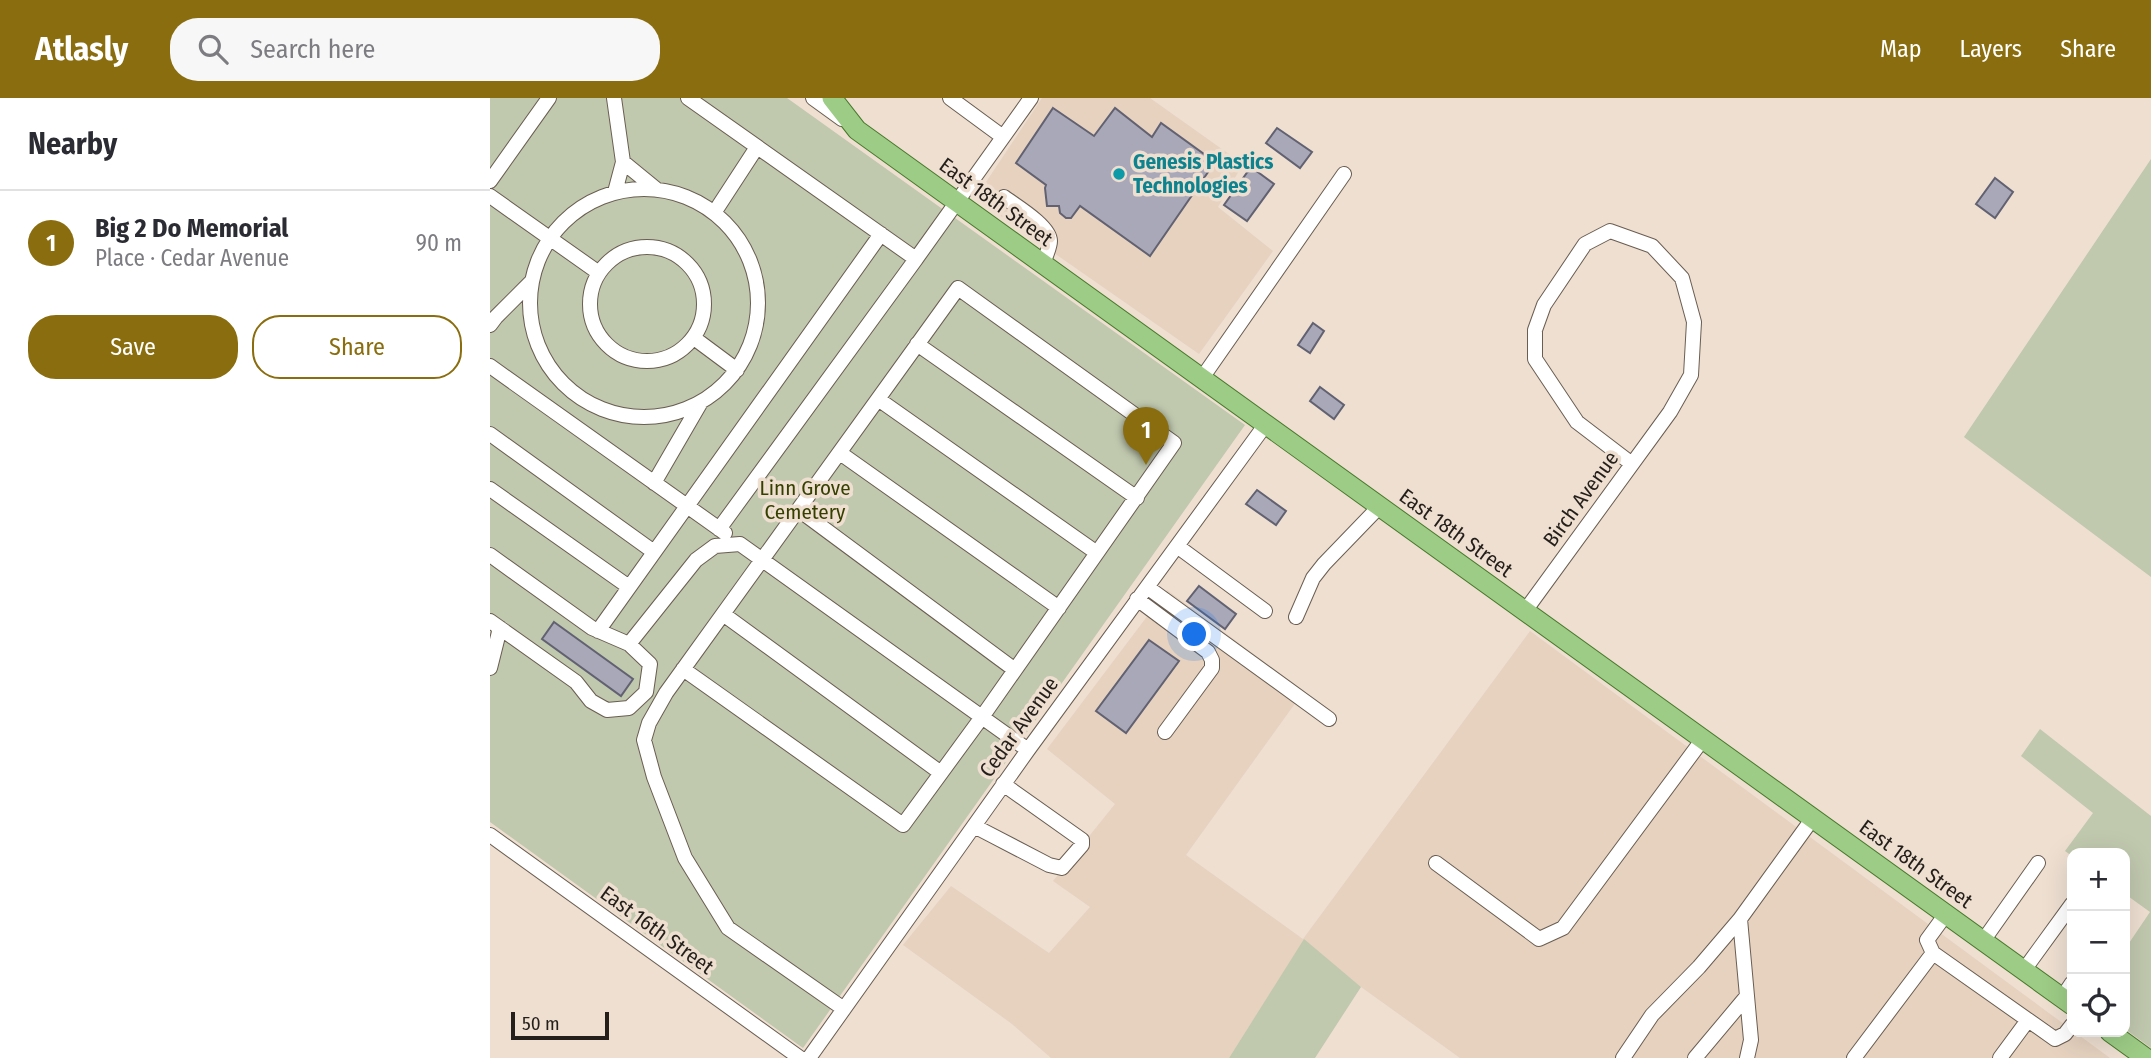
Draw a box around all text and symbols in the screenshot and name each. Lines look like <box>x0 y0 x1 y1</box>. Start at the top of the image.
search box <box>170 18 660 81</box>
text: Atlasly <box>35 29 128 69</box>
icon: search <box>194 30 232 68</box>
text: Search here <box>250 34 375 65</box>
text: Map <box>1880 35 1922 63</box>
text: Layers <box>1960 35 2022 63</box>
text: Share <box>2060 35 2116 63</box>
text: Nearby <box>28 126 117 162</box>
place label: Genesis Plastics Technologies <box>1133 149 1273 199</box>
street label: East 18th Street <box>934 152 1058 252</box>
marker: Genesis Plastics Technologies <box>1111 166 1127 182</box>
text: Big 2 Do Memorial <box>95 213 288 244</box>
text: 1 <box>46 229 56 257</box>
text: 90 m <box>416 229 462 257</box>
text: Place · Cedar Avenue <box>95 244 289 272</box>
button: Save <box>28 315 238 379</box>
button: Share <box>252 315 462 379</box>
pin: 1 <box>1123 407 1169 465</box>
street label: Birch Avenue <box>1538 446 1624 552</box>
park label: Linn Grove Cemetery <box>759 475 851 525</box>
street label: East 18th Street <box>1394 483 1518 583</box>
your location <box>1177 617 1211 651</box>
street label: Cedar Avenue <box>974 672 1064 782</box>
street label: East 18th Street <box>1854 814 1978 914</box>
map controls <box>2067 848 2130 1037</box>
button: + <box>2067 848 2130 911</box>
street label: East 16th Street <box>595 880 719 980</box>
button: − <box>2067 911 2130 974</box>
button: locate <box>2067 974 2130 1037</box>
scale bar <box>511 1009 609 1041</box>
text: 50 m <box>522 1012 560 1035</box>

